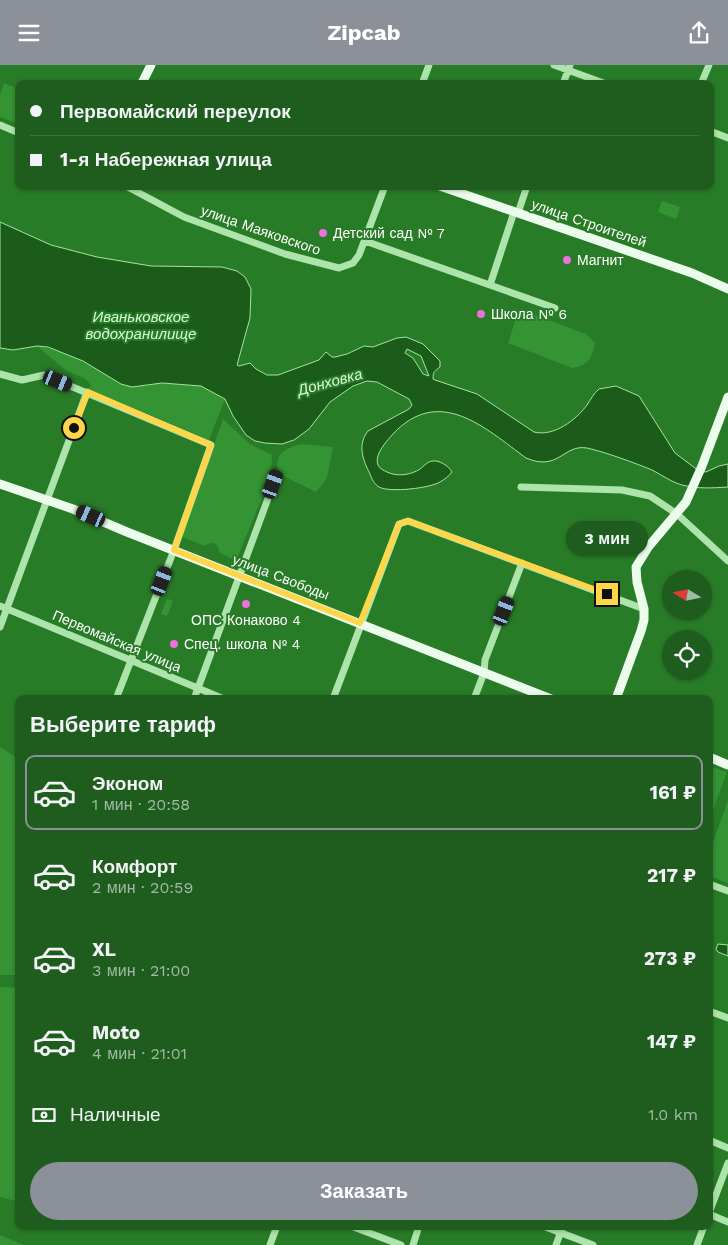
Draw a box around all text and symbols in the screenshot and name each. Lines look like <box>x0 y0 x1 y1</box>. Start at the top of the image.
icon: menu <box>15 19 43 47</box>
icon: share <box>685 19 713 47</box>
text: Zipcab <box>327 20 401 45</box>
text: Первомайский переулок <box>60 100 291 123</box>
text: 1-я Набережная улица <box>60 148 272 171</box>
street label: улица Строителей <box>529 196 649 250</box>
street label: улица Маяковского <box>199 202 323 258</box>
place label: Детский сад № 7 <box>333 225 445 241</box>
marker: Детский сад № 7 <box>317 227 329 239</box>
place label: Магнит <box>577 252 624 268</box>
marker: Магнит <box>561 254 573 266</box>
place label: Школа № 6 <box>491 306 567 322</box>
water label: Иваньковское водохранилище <box>86 308 196 343</box>
marker: Школа № 6 <box>475 308 487 320</box>
water label: Донховка <box>294 365 364 400</box>
car <box>41 368 74 394</box>
route start <box>63 417 85 439</box>
car <box>260 467 285 501</box>
car <box>74 503 107 529</box>
callout: 3 мин <box>566 521 648 557</box>
text: 3 мин <box>584 529 630 548</box>
street label: улица Свободы <box>230 551 332 603</box>
car <box>149 564 174 598</box>
north arrow <box>662 570 712 620</box>
map controls <box>662 570 712 680</box>
route end <box>596 583 618 605</box>
car <box>491 594 516 628</box>
marker: ОПС Конаково 4 <box>240 598 252 610</box>
street label: Первомайская улица <box>50 607 184 675</box>
place label: ОПС Конаково 4 <box>191 612 301 628</box>
button: locate <box>662 630 712 680</box>
place label: Спец. школа № 4 <box>184 636 300 652</box>
marker: Спец. школа № 4 <box>168 638 180 650</box>
text: Выберите тариф <box>30 712 216 737</box>
icon: car <box>32 770 77 815</box>
text: Эконом <box>92 772 163 795</box>
text: 161 ₽ <box>650 781 696 804</box>
text: 1 мин · 20:58 <box>92 795 190 814</box>
icon: car <box>32 853 77 898</box>
text: Комфорт <box>92 855 177 878</box>
text: 217 ₽ <box>647 864 696 887</box>
text: 2 мин · 20:59 <box>92 878 193 897</box>
icon: car <box>32 936 77 981</box>
text: XL <box>92 938 116 961</box>
text: 273 ₽ <box>644 947 696 970</box>
text: 3 мин · 21:00 <box>92 961 190 980</box>
icon: car <box>32 1019 77 1064</box>
text: Moto <box>92 1021 140 1044</box>
text: 147 ₽ <box>647 1030 696 1053</box>
text: 4 мин · 21:01 <box>92 1044 187 1063</box>
icon: cash <box>30 1101 58 1129</box>
text: Наличные <box>70 1103 161 1126</box>
text: 1.0 km <box>648 1105 698 1124</box>
button: Заказать <box>30 1162 698 1220</box>

